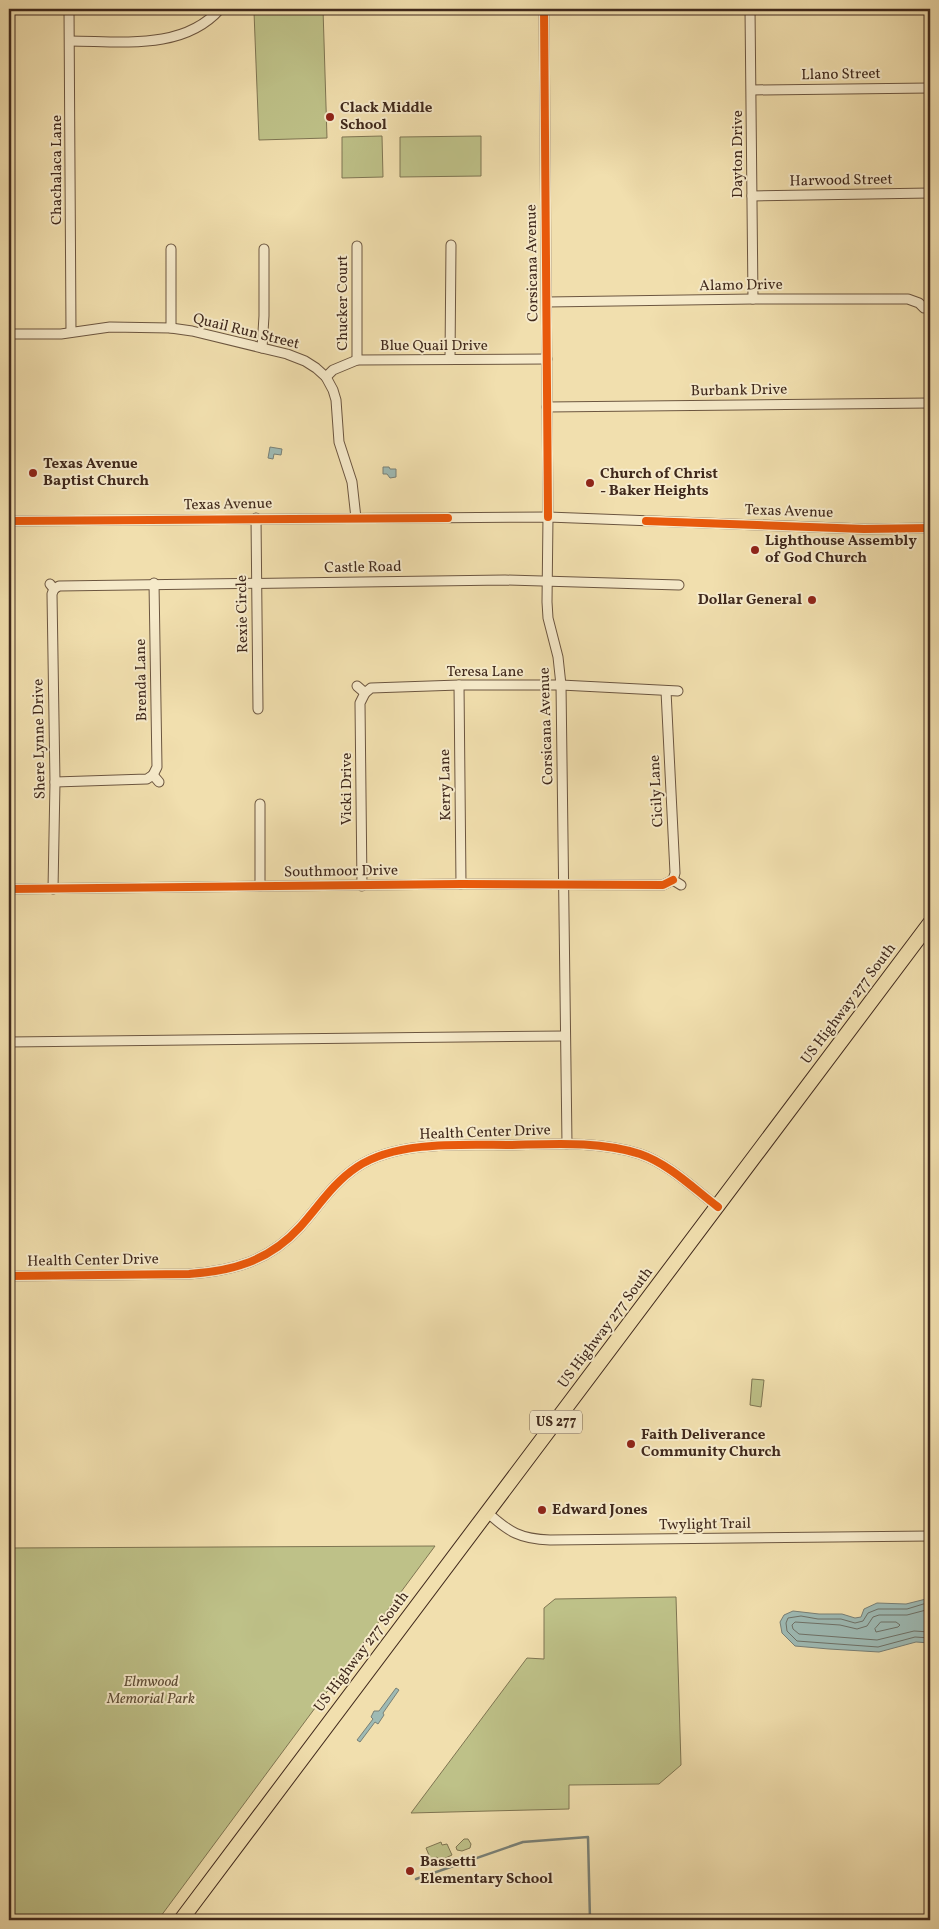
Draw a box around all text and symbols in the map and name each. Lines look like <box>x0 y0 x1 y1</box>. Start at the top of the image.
street label: Llano Street <box>801 64 881 86</box>
place label: Clack Middle School <box>340 98 433 136</box>
street label: Dayton Drive <box>728 110 749 198</box>
marker: Clack Middle School <box>324 111 336 123</box>
street label: Chachalaca Lane <box>47 115 68 225</box>
street label: Harwood Street <box>789 170 893 192</box>
street label: Corsicana Avenue <box>521 204 545 322</box>
street label: Chucker Court <box>333 255 354 351</box>
street label: Alamo Drive <box>699 275 783 297</box>
street label: Quail Run Street <box>191 309 301 355</box>
street label: Blue Quail Drive <box>380 336 488 357</box>
street label: Burbank Drive <box>691 380 787 402</box>
place label: Texas Avenue Baptist Church <box>43 454 149 492</box>
place label: Church of Christ - Baker Heights <box>600 464 718 502</box>
marker: Texas Avenue Baptist Church <box>27 467 39 479</box>
marker: Church of Christ - Baker Heights <box>584 477 596 489</box>
street label: Texas Avenue <box>184 494 272 516</box>
street label: Texas Avenue <box>744 500 834 524</box>
place label: Lighthouse Assembly of God Church <box>765 531 917 569</box>
marker: Lighthouse Assembly of God Church <box>749 544 761 556</box>
street label: Castle Road <box>324 557 402 579</box>
street label: Rexie Circle <box>232 575 254 653</box>
place label: Dollar General <box>698 590 802 611</box>
marker: Dollar General <box>806 594 818 606</box>
street label: Brenda Lane <box>131 639 153 721</box>
street label: Teresa Lane <box>446 662 524 683</box>
street label: Corsicana Avenue <box>534 667 560 785</box>
street label: Shere Lynne Drive <box>28 678 52 800</box>
street label: Kerry Lane <box>435 749 457 821</box>
street label: Vicki Drive <box>337 753 358 825</box>
street label: Cicily Lane <box>645 754 669 828</box>
street label: Southmoor Drive <box>284 861 398 883</box>
street label: US Highway 277 South <box>796 939 902 1069</box>
street label: Health Center Drive <box>419 1120 551 1146</box>
street label: Health Center Drive <box>27 1249 159 1273</box>
street label: US Highway 277 South <box>553 1263 659 1393</box>
road number: US 277 <box>530 1410 582 1434</box>
place label: Faith Deliverance Community Church <box>641 1425 781 1463</box>
marker: Faith Deliverance Community Church <box>625 1438 637 1450</box>
place label: Edward Jones <box>552 1500 648 1521</box>
marker: Edward Jones <box>536 1504 548 1516</box>
street label: Twylight Trail <box>659 1514 751 1536</box>
street label: US Highway 277 South <box>309 1587 415 1717</box>
park label: Elmwood Memorial Park <box>106 1672 195 1710</box>
place label: Bassetti Elementary School <box>420 1852 553 1890</box>
marker: Bassetti Elementary School <box>404 1865 416 1877</box>

